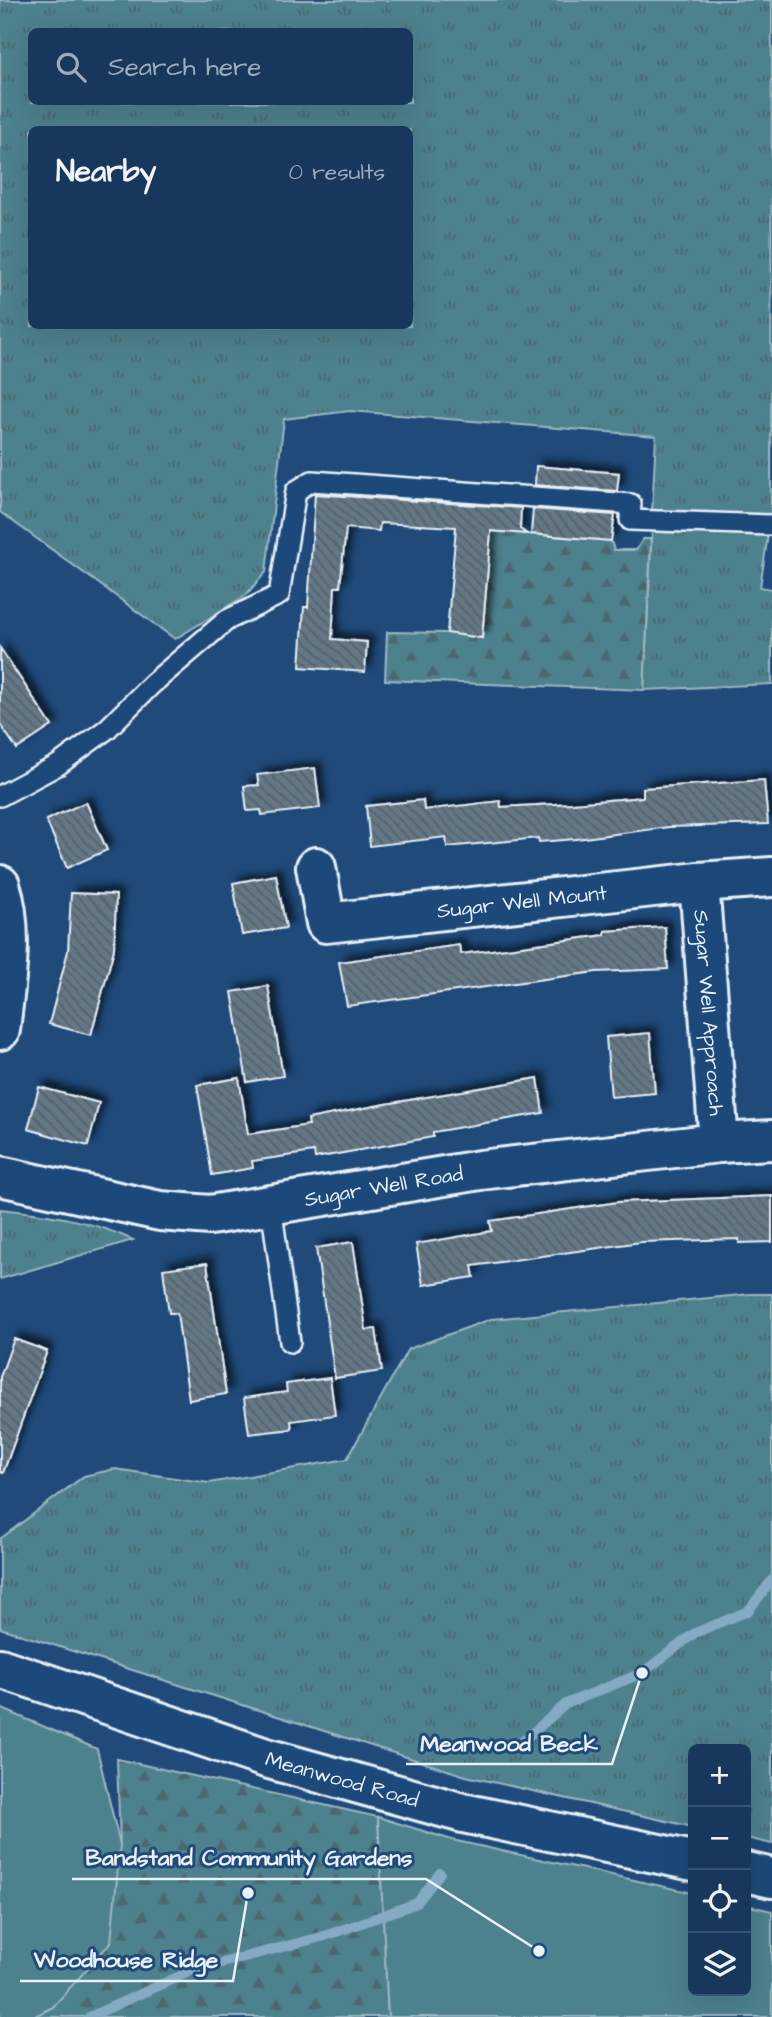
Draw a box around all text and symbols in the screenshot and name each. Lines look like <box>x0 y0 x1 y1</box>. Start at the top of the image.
search box <box>28 28 413 105</box>
icon: search <box>52 48 90 86</box>
text: Search here <box>108 49 261 85</box>
text: Nearby <box>56 151 156 193</box>
text: 0 results <box>288 156 385 188</box>
street label: Sugar Well Mount <box>436 878 609 926</box>
street label: Sugar Well Approach <box>686 909 731 1117</box>
street label: Sugar Well Road <box>302 1159 465 1214</box>
callout: Meanwood Beck <box>406 1720 612 1764</box>
text: Meanwood Beck <box>420 1728 599 1760</box>
map controls <box>688 1744 751 1996</box>
button: + <box>688 1744 751 1807</box>
street label: Meanwood Road <box>262 1745 422 1815</box>
button: − <box>688 1807 751 1870</box>
callout: Bandstand Community Gardens <box>72 1835 426 1879</box>
text: Bandstand Community Gardens <box>86 1842 413 1876</box>
button: locate <box>688 1870 751 1933</box>
button: layers <box>688 1933 751 1996</box>
callout: Woodhouse Ridge <box>20 1937 233 1981</box>
text: Woodhouse Ridge <box>33 1944 219 1977</box>

